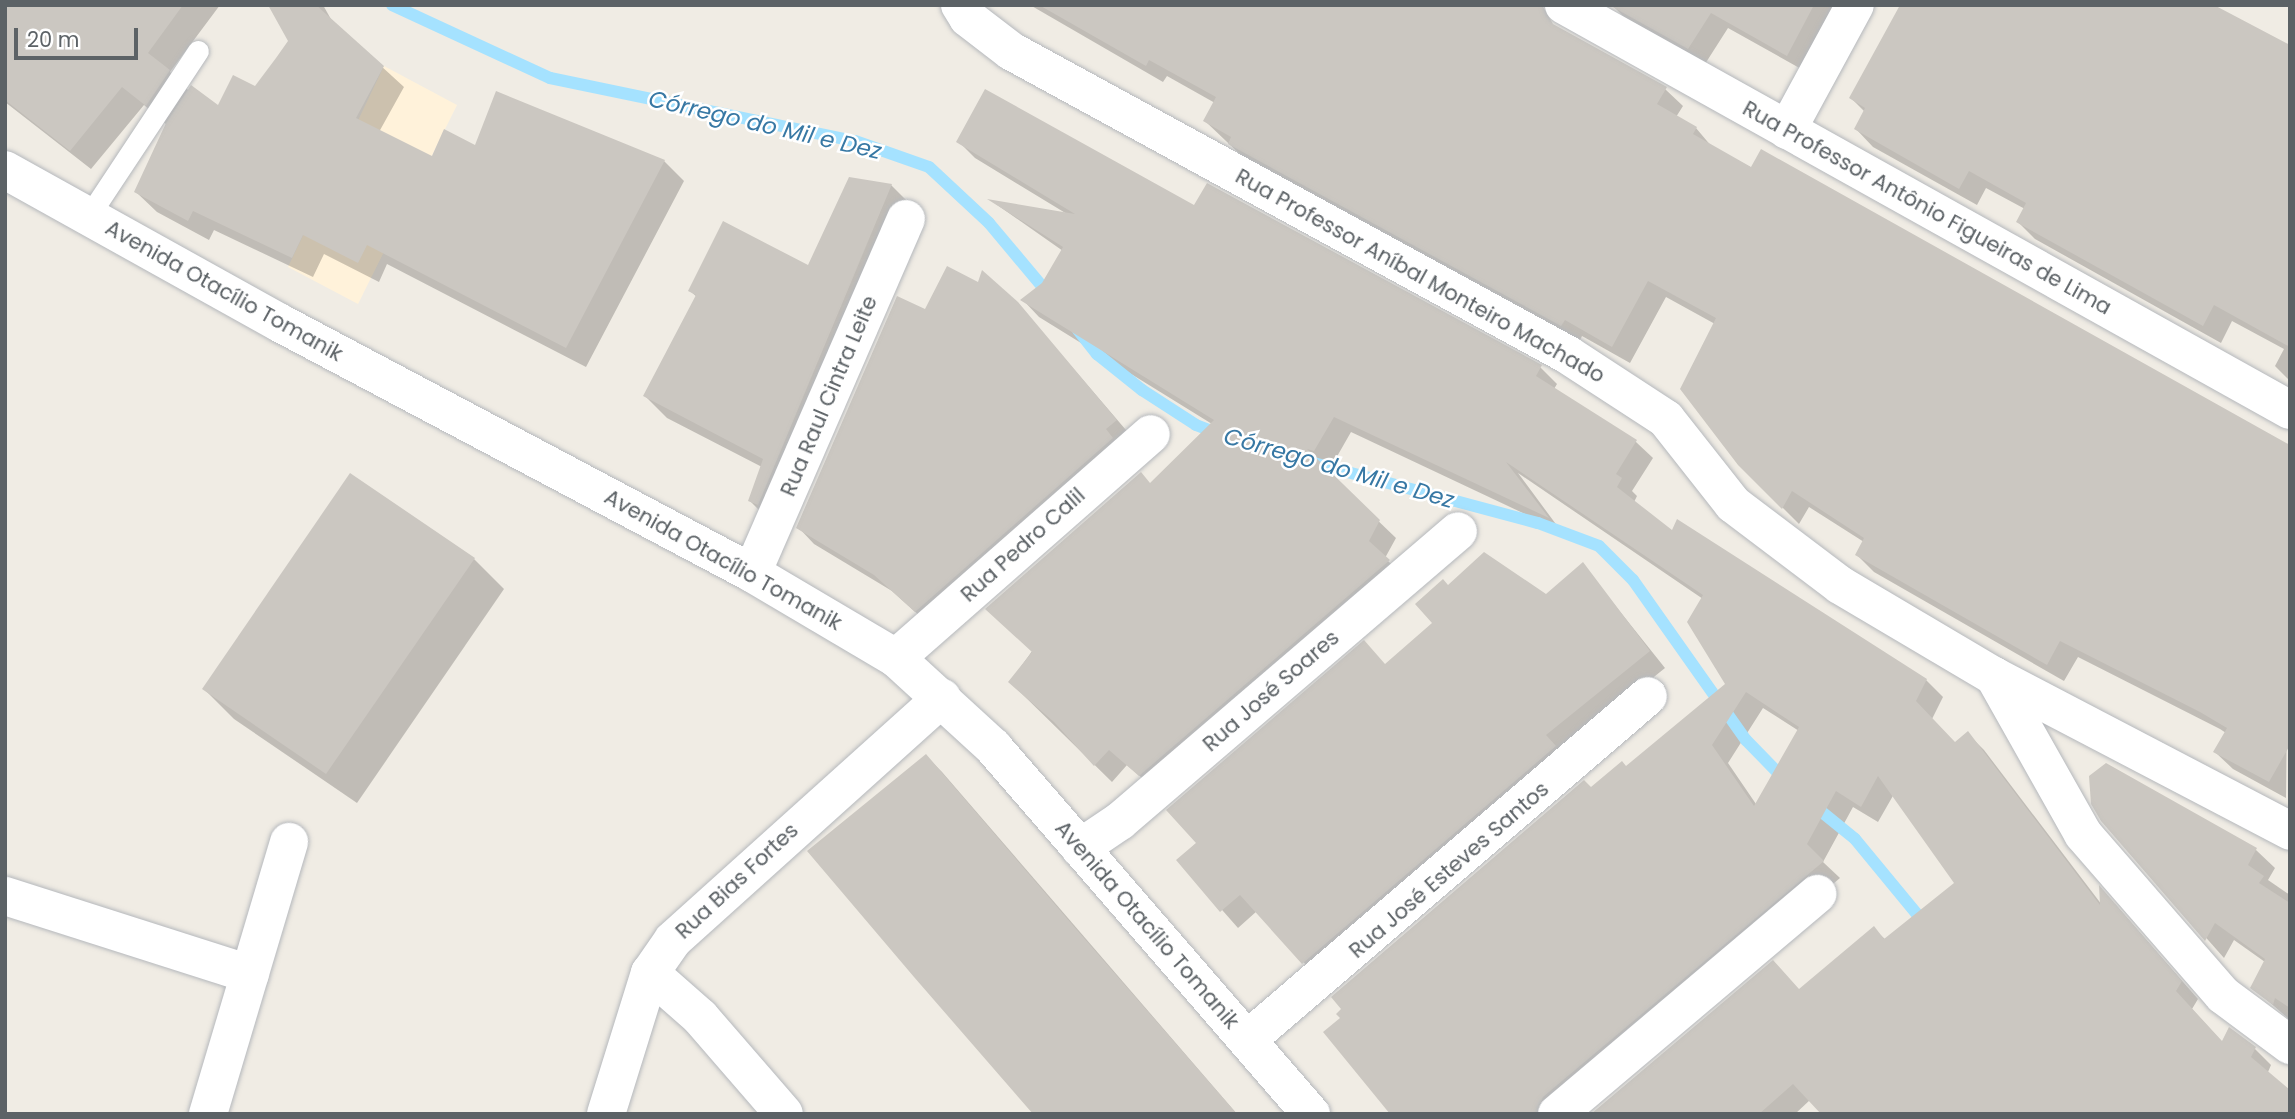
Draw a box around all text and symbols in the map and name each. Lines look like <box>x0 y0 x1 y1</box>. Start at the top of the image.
scale bar <box>18 14 142 58</box>
text: 20 m <box>27 25 80 54</box>
water label: Córrego do Mil e Dez <box>646 85 884 165</box>
street label: Rua Professor Antônio Figueiras de Lima <box>1738 96 2116 320</box>
street label: Rua Professor Aníbal Monteiro Machado <box>1231 164 1609 388</box>
street label: Avenida Otacílio Tomanik <box>101 215 347 367</box>
street label: Rua Raul Cintra Leite <box>775 292 883 500</box>
water label: Córrego do Mil e Dez <box>1221 422 1457 514</box>
street label: Rua Pedro Calil <box>956 483 1090 607</box>
street label: Avenida Otacílio Tomanik <box>600 484 846 636</box>
street label: Rua José Soares <box>1198 625 1344 757</box>
street label: Rua José Esteves Santos <box>1344 777 1554 963</box>
street label: Avenida Otacílio Tomanik <box>1050 816 1244 1034</box>
street label: Rua Bias Fortes <box>671 818 803 944</box>

